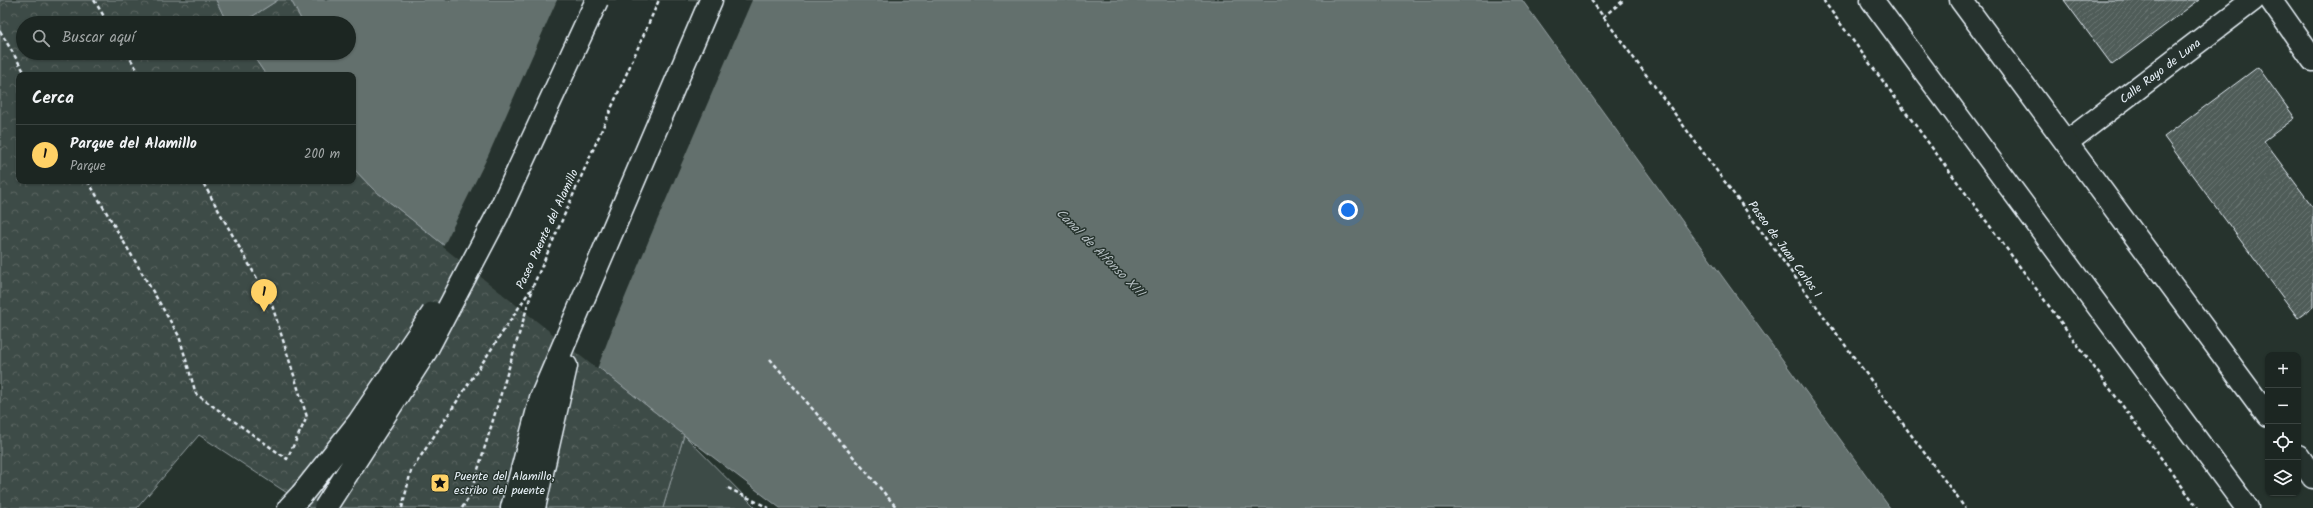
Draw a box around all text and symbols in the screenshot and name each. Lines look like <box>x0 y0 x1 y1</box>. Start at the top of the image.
search box <box>16 16 356 60</box>
text: Buscar aquí <box>62 26 135 50</box>
icon: search <box>30 27 52 49</box>
street label: Calle Rayo de Luna <box>2116 34 2205 109</box>
text: Cerca <box>32 85 74 112</box>
text: Parque del Alamillo <box>70 132 197 156</box>
text: 1 <box>43 144 47 165</box>
text: 200 m <box>304 144 340 165</box>
text: Parque <box>70 156 106 177</box>
street label: Paseo Puente del Alamillo <box>511 166 584 292</box>
street label: Paseo de Juan Carlos I <box>1743 197 1827 302</box>
your location <box>1338 200 1358 220</box>
water label: Canal de Alfonso XIII <box>1051 204 1151 304</box>
pin: 1 <box>251 279 277 312</box>
map controls <box>2265 352 2301 496</box>
button: + <box>2265 352 2301 388</box>
button: − <box>2265 388 2301 424</box>
button: locate <box>2265 424 2301 460</box>
button: layers <box>2265 460 2301 496</box>
place label: Puente del Alamillo, estribo del puente <box>454 467 555 500</box>
place icon: Puente del Alamillo, estribo del puente <box>429 472 451 494</box>

